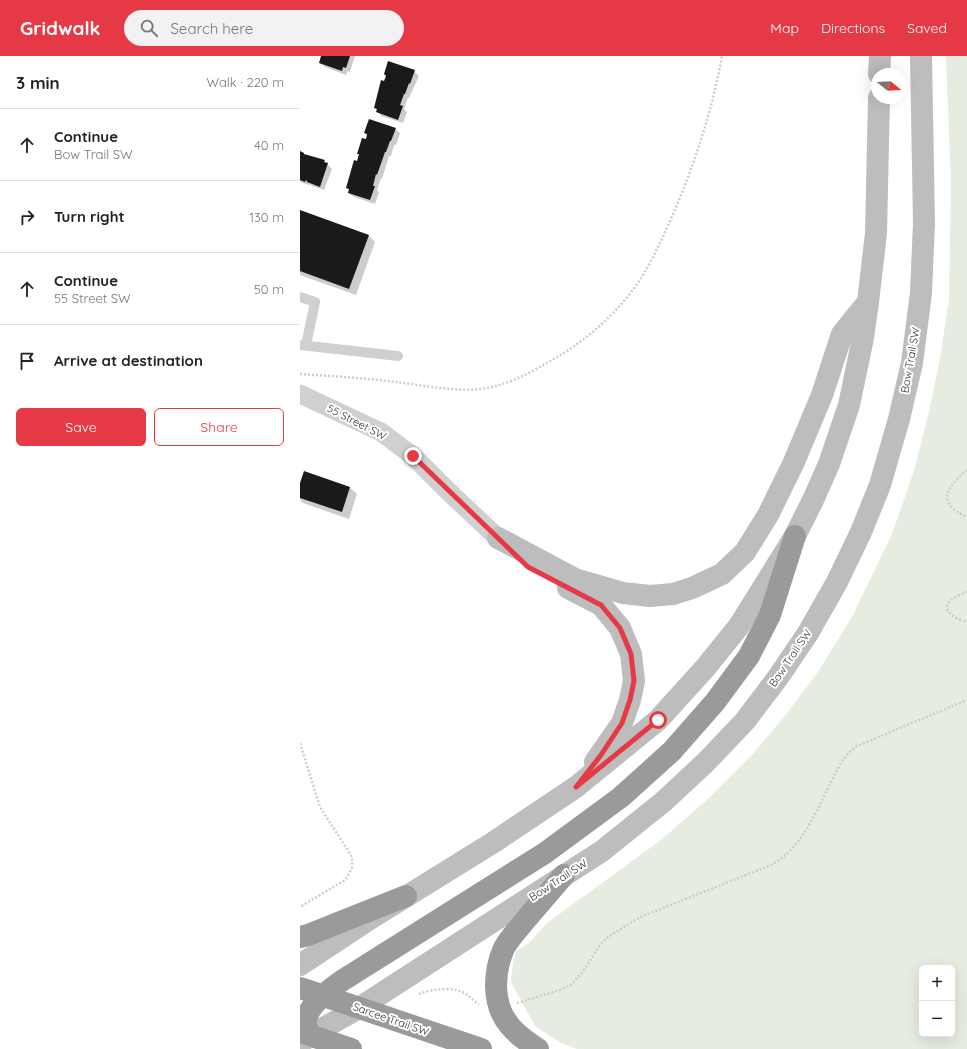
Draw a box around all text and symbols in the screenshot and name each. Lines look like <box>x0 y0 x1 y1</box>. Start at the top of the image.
search box <box>124 10 404 46</box>
text: Gridwalk <box>20 16 100 40</box>
icon: search <box>138 17 160 39</box>
text: Search here <box>170 19 253 38</box>
text: Map <box>770 19 799 37</box>
text: Directions <box>821 19 885 37</box>
text: Saved <box>907 19 947 37</box>
north arrow <box>871 68 907 104</box>
text: 3 min <box>16 72 60 93</box>
text: Walk · 220 m <box>207 74 284 90</box>
text: Continue <box>54 127 118 146</box>
icon: ahead <box>16 134 38 156</box>
text: 40 m <box>254 137 284 153</box>
text: Bow Trail SW <box>54 146 133 162</box>
icon: right <box>16 206 38 228</box>
text: Turn right <box>54 207 125 226</box>
text: 130 m <box>249 209 284 225</box>
text: Continue <box>54 271 118 290</box>
icon: ahead <box>16 278 38 300</box>
text: 50 m <box>254 281 284 297</box>
text: 55 Street SW <box>54 290 131 306</box>
street label: Bow Trail SW <box>897 326 923 394</box>
icon: arrive <box>16 350 38 372</box>
text: Arrive at destination <box>54 351 203 370</box>
street label: 55 Street SW <box>325 401 389 443</box>
button: Save <box>16 408 146 446</box>
button: Share <box>154 408 284 446</box>
route end <box>404 447 422 465</box>
street label: Bow Trail SW <box>766 626 815 689</box>
route start <box>649 711 667 729</box>
street label: Bow Trail SW <box>526 856 590 904</box>
map controls <box>919 965 955 1037</box>
button: + <box>919 965 955 1001</box>
street label: Sarcee Trail SW <box>351 999 431 1039</box>
button: − <box>919 1001 955 1037</box>

